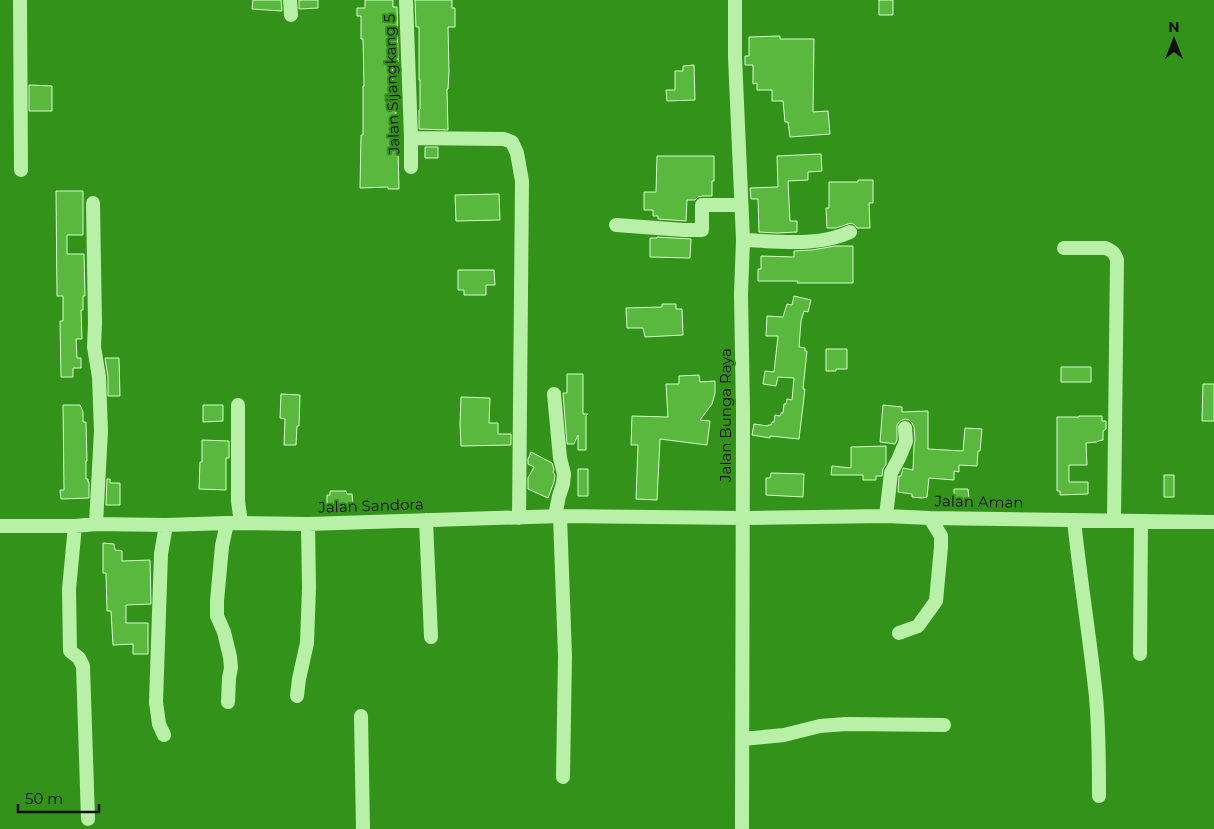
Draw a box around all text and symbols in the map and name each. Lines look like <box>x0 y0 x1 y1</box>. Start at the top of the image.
street label: Jalan Sijangkang 5 <box>380 13 403 156</box>
north arrow <box>1149 15 1199 65</box>
text: N <box>1168 18 1180 36</box>
street label: Jalan Bunga Raya <box>716 348 735 483</box>
street label: Jalan Aman <box>933 491 1024 512</box>
street label: Jalan Sandora <box>317 494 424 517</box>
scale bar <box>18 782 99 814</box>
text: 50 m <box>25 789 63 808</box>

